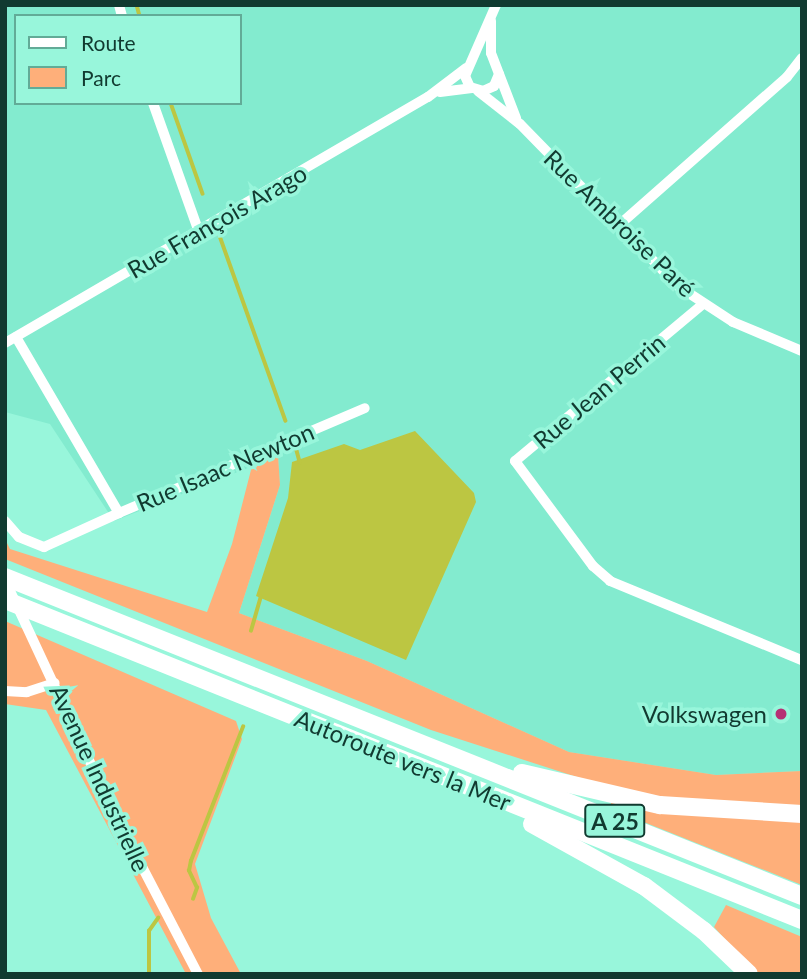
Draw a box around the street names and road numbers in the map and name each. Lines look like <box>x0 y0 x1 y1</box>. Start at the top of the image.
street label: Rue Ambroise Paré <box>538 143 702 303</box>
street label: Rue François Arago <box>122 158 312 284</box>
street label: Rue Jean Perrin <box>527 327 671 455</box>
street label: Rue Isaac Newton <box>132 417 318 517</box>
street label: Avenue Industrielle <box>44 680 156 876</box>
street label: Autoroute vers la Mer <box>290 703 516 817</box>
road number: A 25 <box>584 802 646 841</box>

